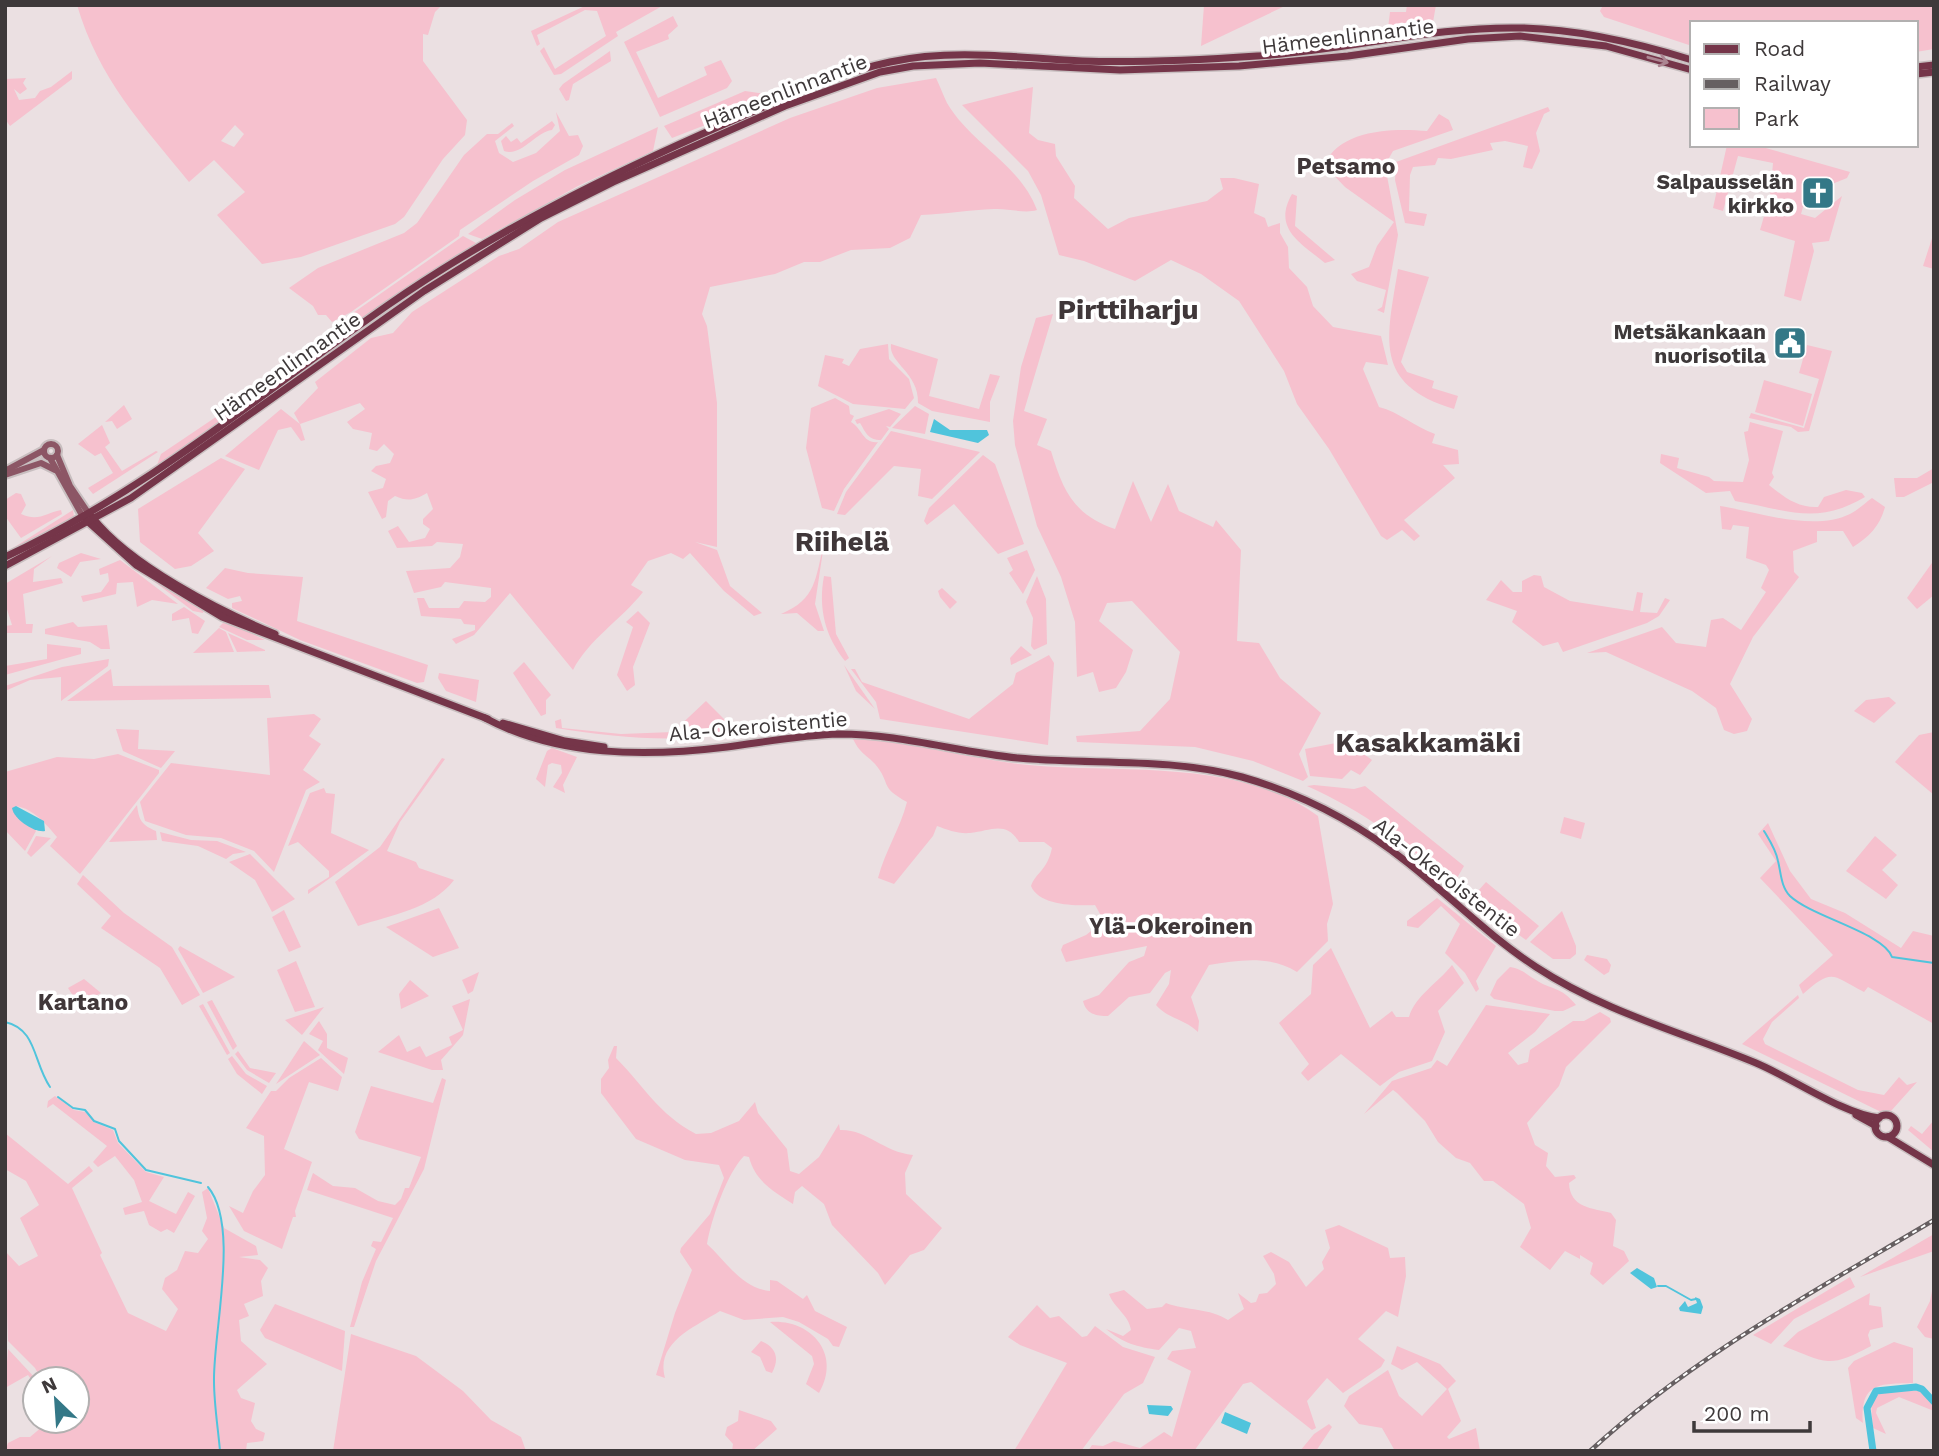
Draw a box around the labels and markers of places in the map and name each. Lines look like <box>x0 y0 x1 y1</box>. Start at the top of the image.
place label: Salpausselän kirkko <box>1657 169 1794 218</box>
church icon: Salpausselän kirkko <box>1799 174 1837 212</box>
place label: Metsäkankaan nuorisotila <box>1614 319 1767 368</box>
public building icon: Metsäkankaan nuorisotila <box>1771 324 1809 362</box>

